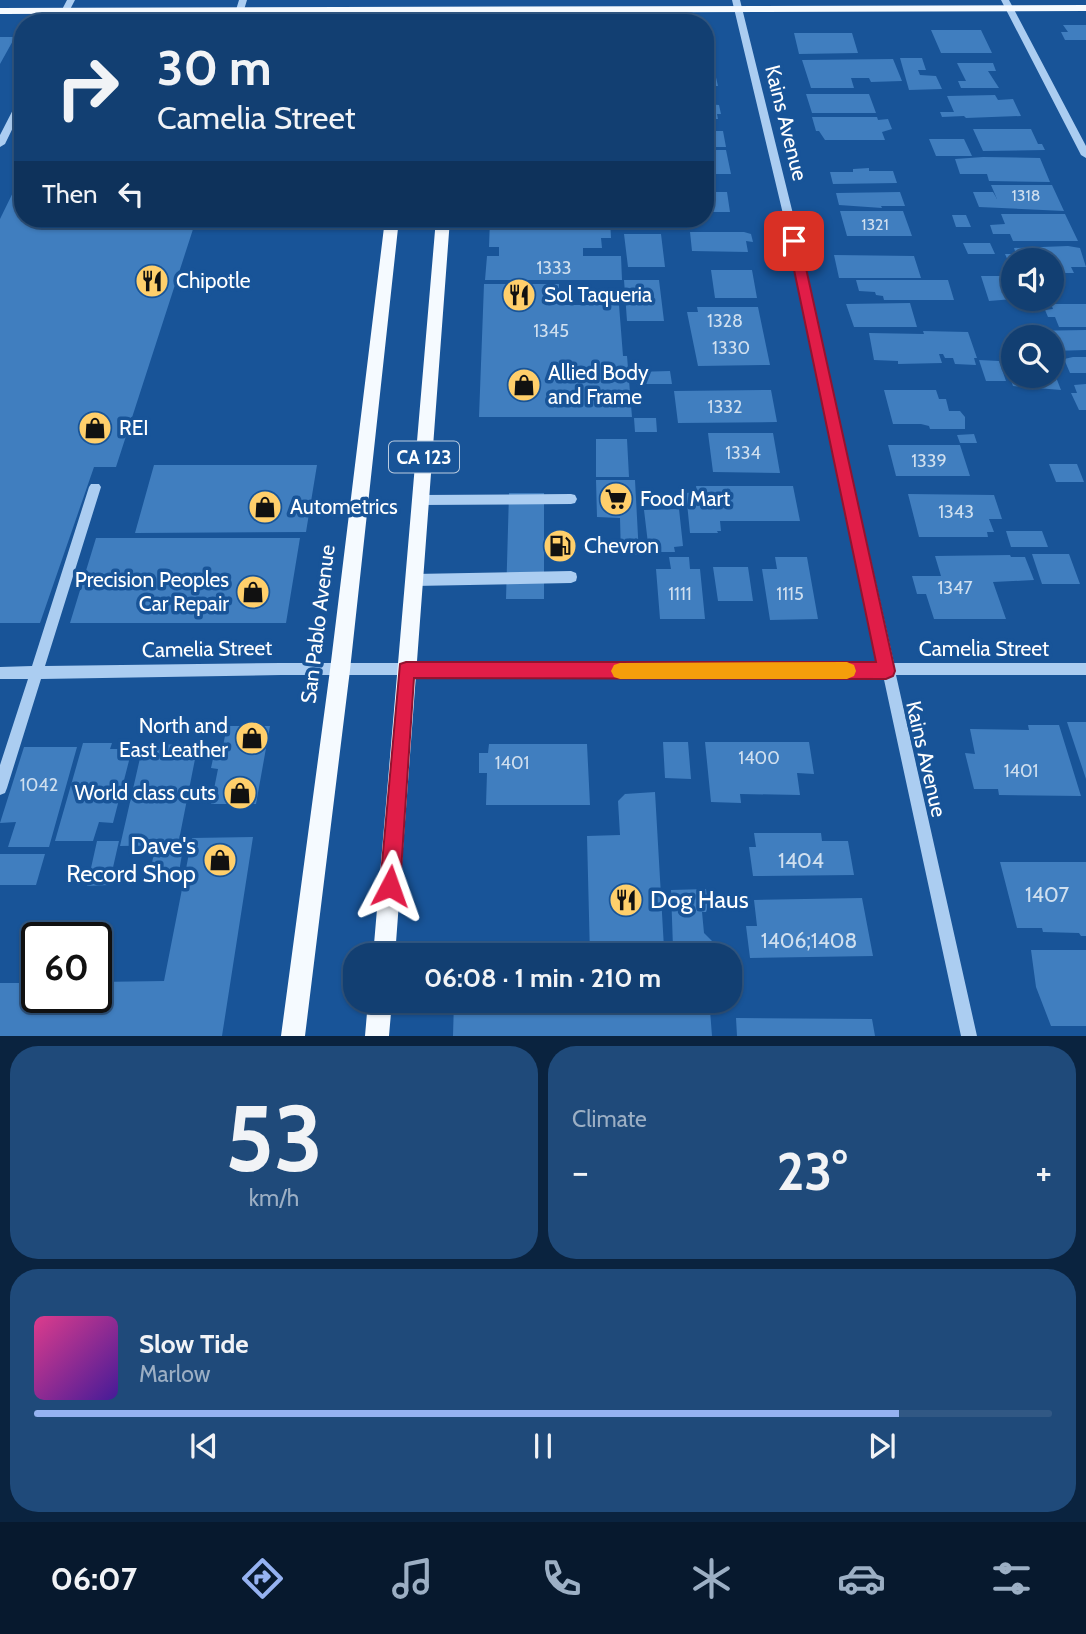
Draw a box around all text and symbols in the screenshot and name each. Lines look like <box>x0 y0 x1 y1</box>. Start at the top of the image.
text: 30 m <box>157 38 272 97</box>
icon: right <box>42 42 133 133</box>
street label: Kains Avenue <box>760 63 813 183</box>
text: Camelia Street <box>157 98 356 137</box>
icon: left <box>112 175 150 213</box>
text: Then <box>42 178 98 210</box>
house number: 1318 <box>1012 186 1040 205</box>
pin <box>764 211 824 271</box>
house number: 1321 <box>861 215 889 234</box>
icon: arrive <box>775 222 813 260</box>
map controls <box>1001 248 1064 388</box>
button: sound <box>1001 248 1064 311</box>
house number: 1333 <box>536 257 572 279</box>
restaurant icon: Chipotle <box>133 262 171 300</box>
place label: Chipotle <box>176 268 251 293</box>
restaurant icon: Sol Taqueria <box>500 276 538 314</box>
place label: Sol Taqueria <box>544 282 652 307</box>
house number: 1328 <box>707 310 743 332</box>
house number: 1345 <box>533 320 569 342</box>
button: search <box>1001 325 1064 388</box>
house number: 1330 <box>712 337 750 359</box>
place label: Allied Body and Frame <box>548 360 649 409</box>
shop icon: Allied Body and Frame <box>505 366 543 404</box>
house number: 1332 <box>708 396 742 418</box>
shop icon: REI <box>76 409 114 447</box>
place label: REI <box>119 415 149 440</box>
road number: CA 123 <box>389 442 459 472</box>
house number: 1334 <box>725 442 761 464</box>
house number: 1339 <box>911 450 947 472</box>
supermarket icon: Food Mart <box>597 480 635 518</box>
place label: Food Mart <box>640 486 730 511</box>
shop icon: Autometrics <box>246 488 284 526</box>
place label: Autometrics <box>290 494 398 519</box>
house number: 1343 <box>938 501 974 523</box>
fuel station icon: Chevron <box>541 527 579 565</box>
place label: Chevron <box>584 533 659 558</box>
street label: San Pablo Avenue <box>295 543 340 705</box>
place label: Precision Peoples Car Repair <box>75 567 229 616</box>
shop icon: Precision Peoples Car Repair <box>234 573 272 611</box>
house number: 1347 <box>937 577 973 599</box>
house number: 1111 <box>668 583 692 605</box>
house number: 1115 <box>776 583 804 605</box>
street label: Camelia Street <box>142 635 272 662</box>
street label: Camelia Street <box>919 636 1049 661</box>
street label: Kains Avenue <box>901 699 952 820</box>
place label: North and East Leather <box>119 713 228 762</box>
shop icon: North and East Leather <box>233 719 271 757</box>
house number: 1400 <box>738 747 780 769</box>
house number: 1401 <box>495 752 529 774</box>
house number: 1401 <box>1004 760 1038 782</box>
house number: 1042 <box>20 774 58 796</box>
shop icon: World class cuts <box>221 774 259 812</box>
place label: World class cuts <box>75 780 216 805</box>
place label: Dave's Record Shop <box>66 831 196 888</box>
shop icon: Dave's Record Shop <box>201 841 239 879</box>
house number: 1404 <box>778 848 824 873</box>
position arrow <box>353 849 427 923</box>
restaurant icon: Dog Haus <box>607 881 645 919</box>
house number: 1407 <box>1025 882 1069 907</box>
place label: Dog Haus <box>650 885 749 914</box>
speed limit sign: 60 <box>21 922 112 1013</box>
house number: 1406;1408 <box>761 928 857 953</box>
text: 06:08 · 1 min · 210 m <box>424 962 661 994</box>
text: 53 <box>225 1083 323 1194</box>
text: Climate <box>572 1105 647 1133</box>
text: 23° <box>777 1140 847 1203</box>
text: − <box>572 1148 589 1195</box>
text: + <box>1035 1148 1052 1195</box>
text: km/h <box>249 1184 299 1212</box>
text: Slow Tide <box>139 1328 249 1360</box>
text: Marlow <box>139 1360 210 1388</box>
icon: previous <box>185 1427 223 1465</box>
icon: pause <box>524 1427 562 1465</box>
icon: next <box>863 1427 901 1465</box>
icon: directions <box>238 1554 287 1603</box>
icon: music <box>388 1554 437 1603</box>
icon: phone <box>537 1554 586 1603</box>
icon: climate <box>687 1554 736 1603</box>
icon: car <box>837 1554 886 1603</box>
icon: filters <box>987 1554 1036 1603</box>
text: 06:07 <box>50 1559 137 1598</box>

